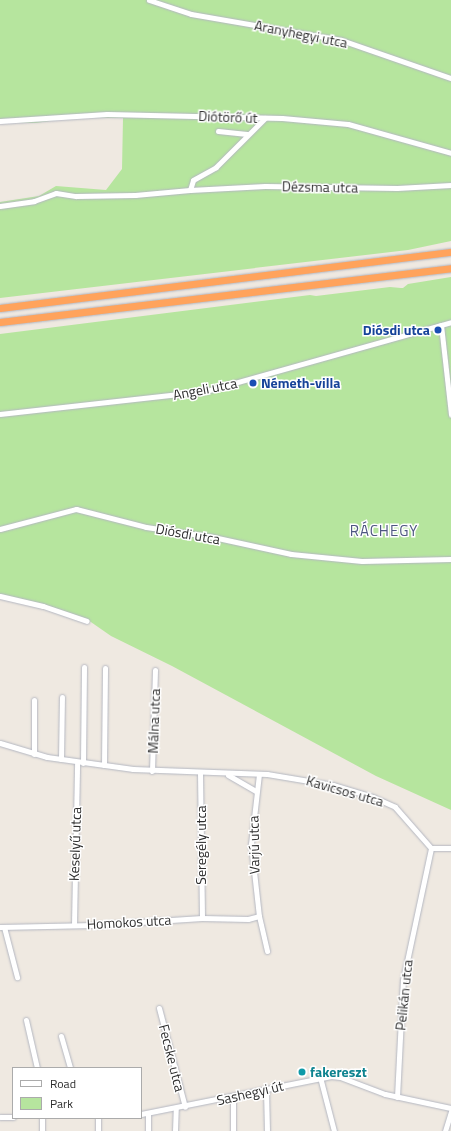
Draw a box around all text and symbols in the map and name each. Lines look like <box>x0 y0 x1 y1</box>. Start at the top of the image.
street label: Aranyhegyi utca <box>253 17 349 51</box>
street label: Diótörő út <box>198 108 258 126</box>
street label: Dézsma utca <box>282 178 358 196</box>
place label: Diósdi utca <box>363 322 430 338</box>
marker: Diósdi utca <box>433 325 443 335</box>
street label: Angeli utca <box>172 375 238 403</box>
place label: Németh-villa <box>261 375 340 391</box>
marker: Németh-villa <box>248 378 258 388</box>
street label: Diósdi utca <box>155 520 221 548</box>
district label: RÁCHEGY <box>350 522 418 540</box>
street label: Málna utca <box>144 688 164 754</box>
street label: Kavicsos utca <box>304 772 386 810</box>
street label: Seregély utca <box>193 805 209 885</box>
street label: Keselyű utca <box>65 807 85 881</box>
street label: Varjú utca <box>245 816 263 874</box>
street label: Homokos utca <box>86 911 172 933</box>
street label: Pelikán utca <box>392 959 416 1031</box>
street label: Fecske utca <box>156 1023 188 1093</box>
place label: fakereszt <box>310 1064 367 1080</box>
legend <box>12 1067 142 1119</box>
marker: fakereszt <box>297 1067 307 1077</box>
text: Road <box>50 1074 76 1093</box>
street label: Sashegyi út <box>215 1077 285 1109</box>
text: Park <box>50 1094 73 1113</box>

